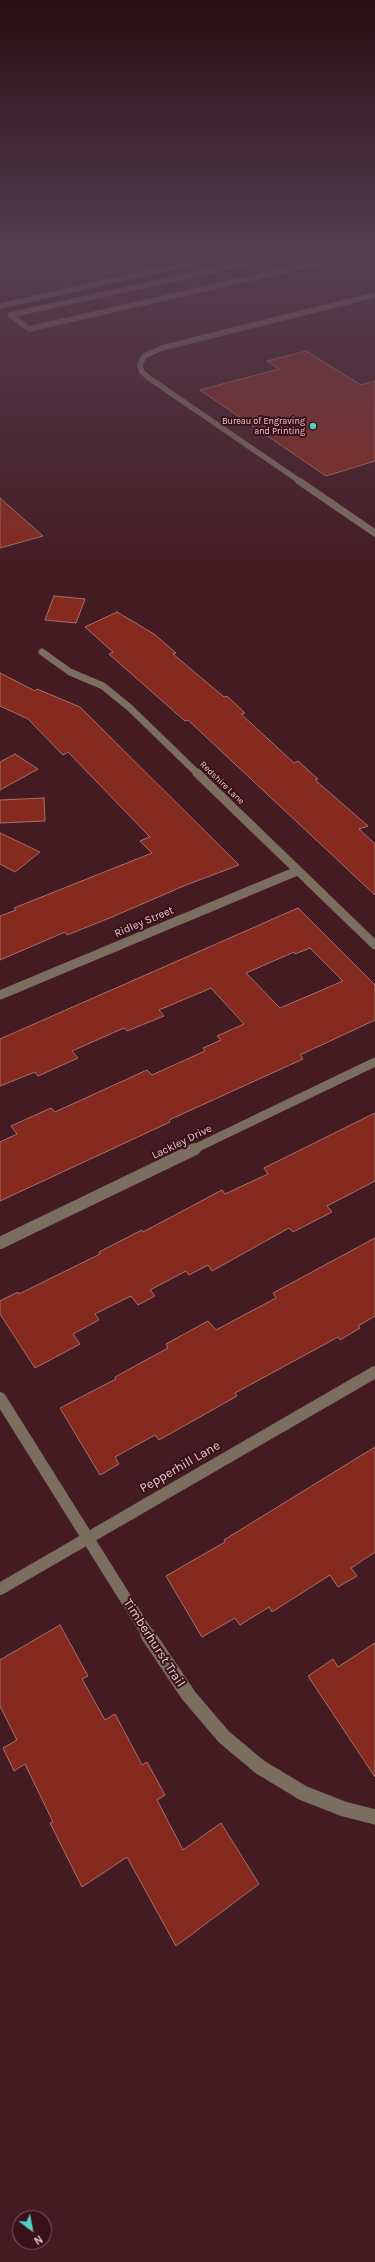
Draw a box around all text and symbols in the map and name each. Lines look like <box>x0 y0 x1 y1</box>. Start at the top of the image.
place label: Bureau of Engraving and Printing <box>222 416 305 437</box>
marker: Bureau of Engraving and Printing <box>308 421 318 431</box>
street label: Redshire Lane <box>198 759 246 807</box>
street label: Ridley Street <box>112 904 176 940</box>
street label: Lackley Drive <box>150 1122 214 1162</box>
street label: Pepperhill Lane <box>137 1438 223 1496</box>
street label: Timberhurst Trail <box>120 1596 188 1690</box>
north arrow <box>12 2210 52 2250</box>
text: N <box>31 2232 45 2247</box>

